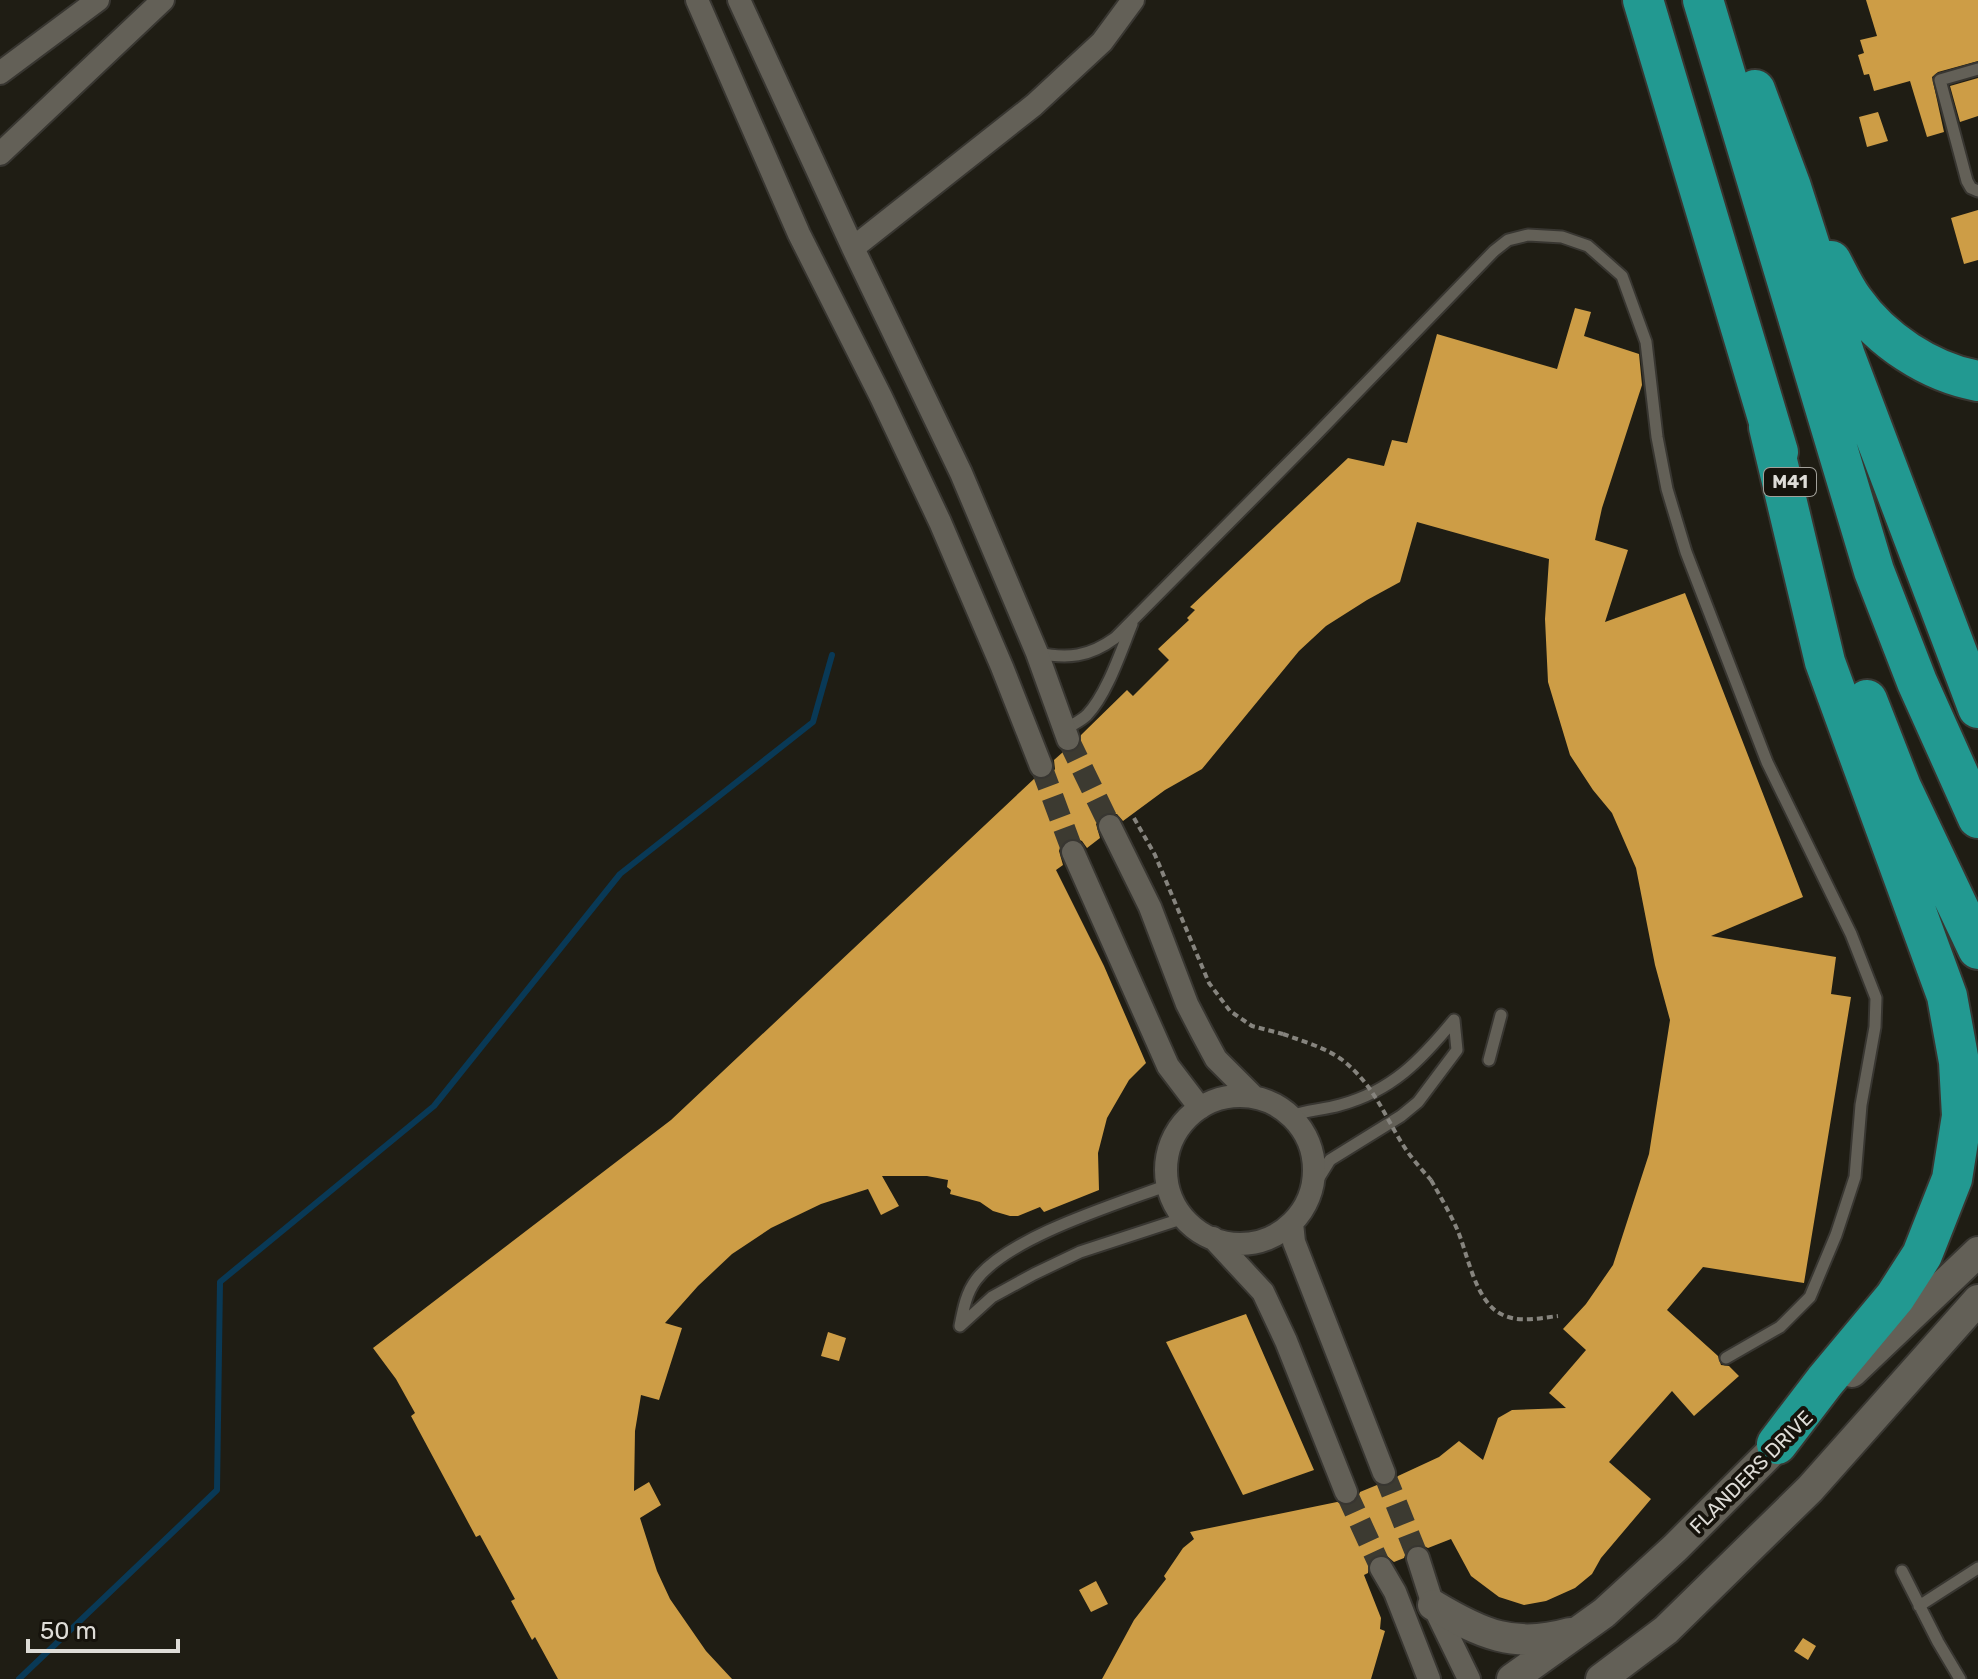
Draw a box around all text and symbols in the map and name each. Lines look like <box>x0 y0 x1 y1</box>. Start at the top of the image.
road number: M41 <box>1764 468 1816 496</box>
street label: FLANDERS DRIVE <box>1684 1405 1818 1539</box>
scale bar <box>28 1603 178 1653</box>
text: 50 m <box>40 1617 97 1645</box>

